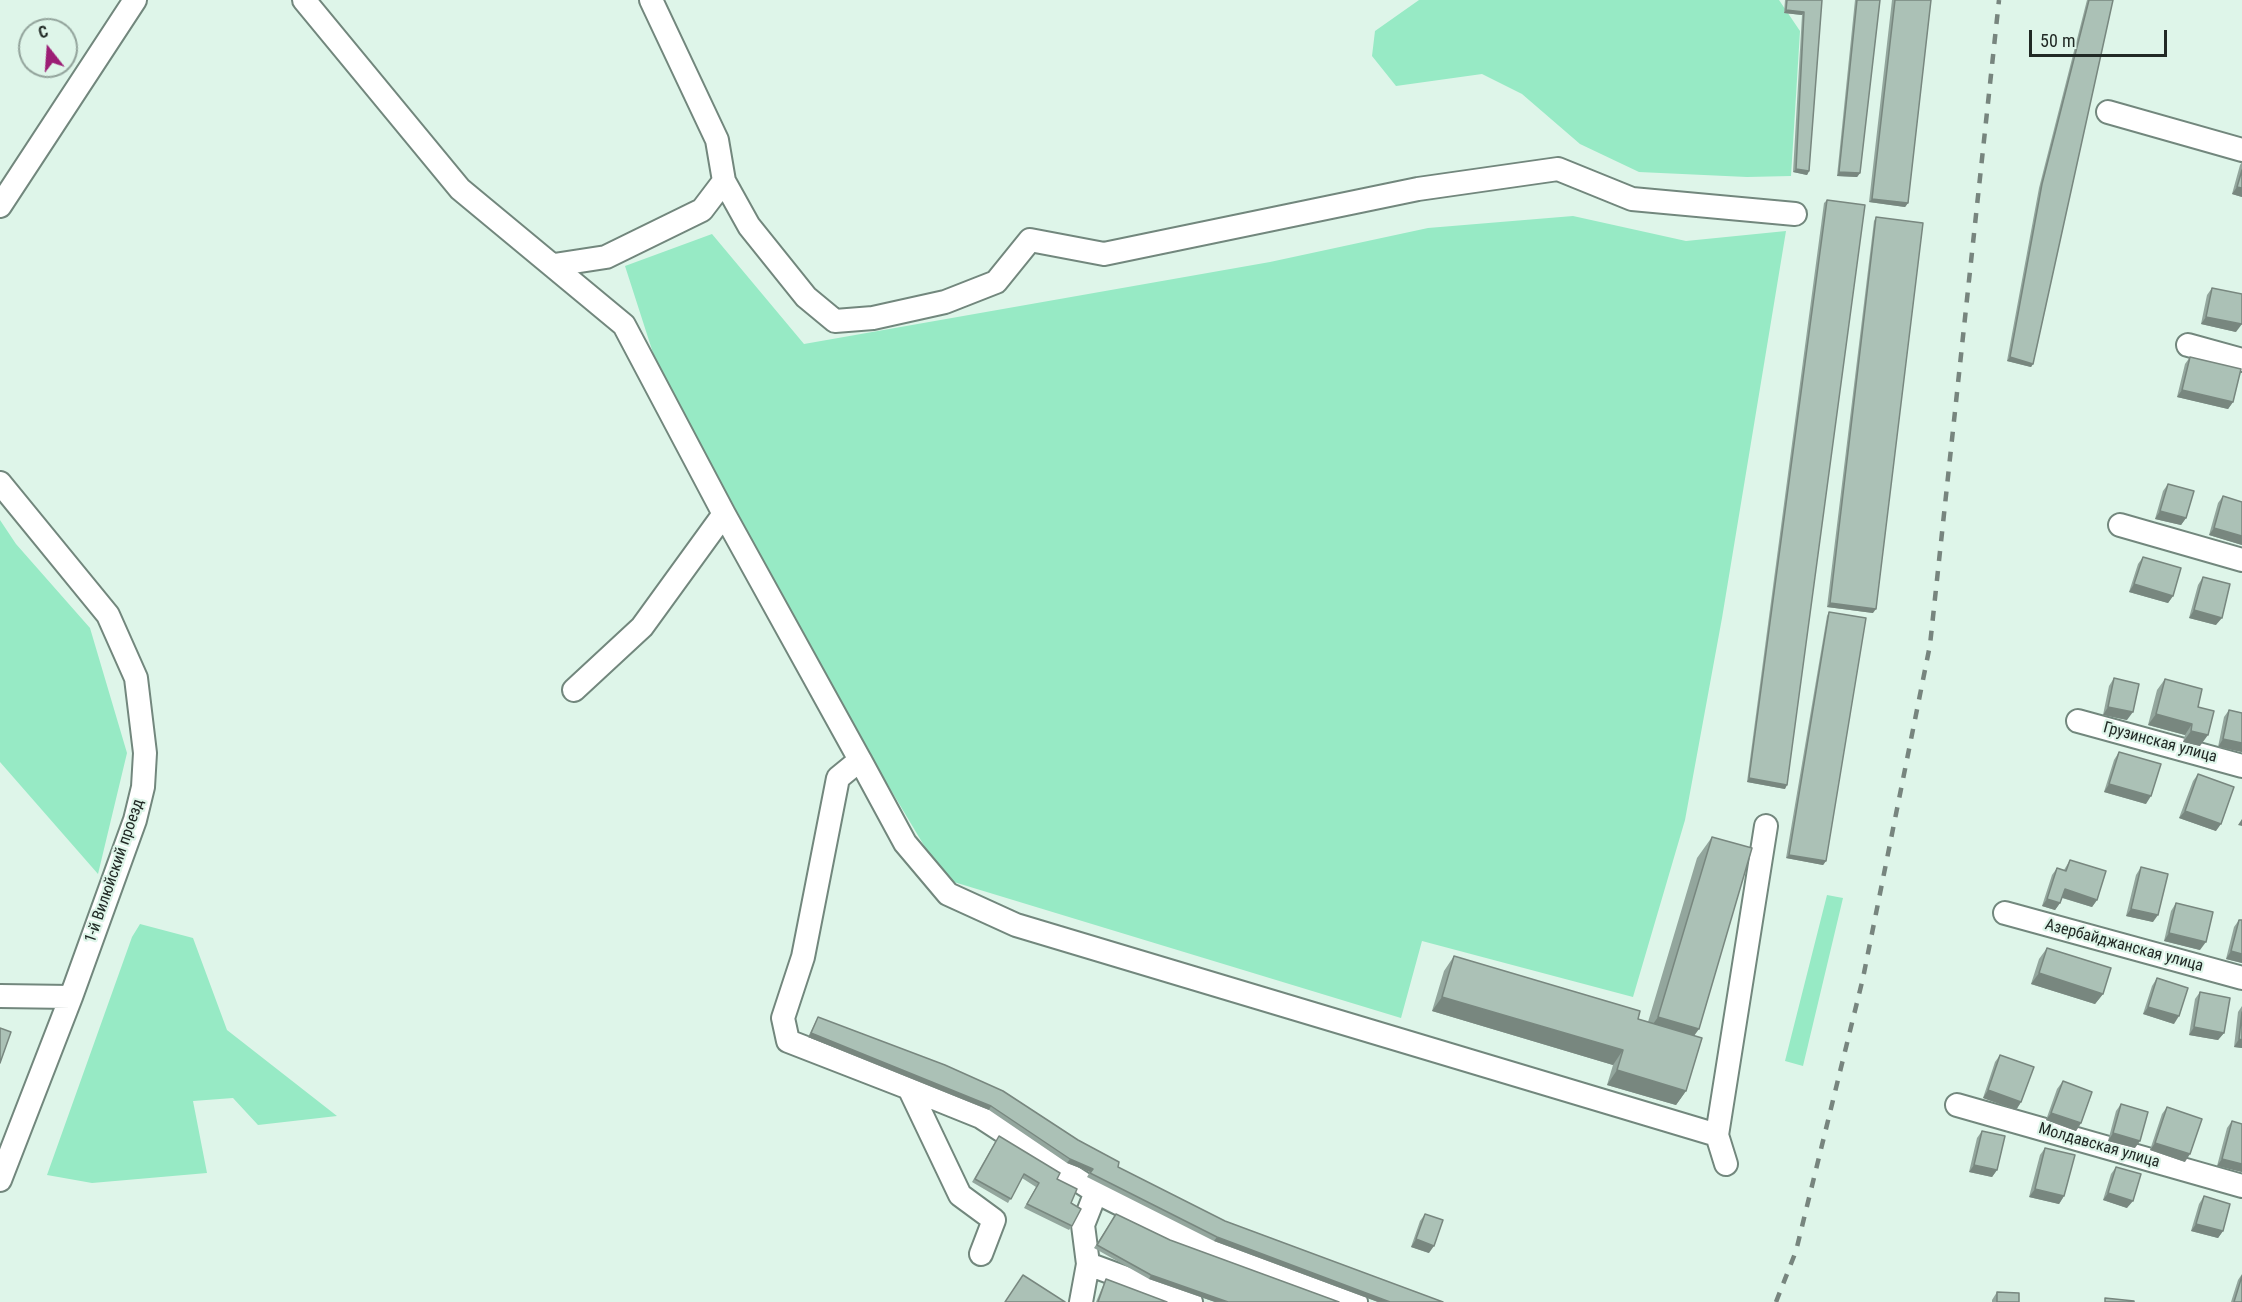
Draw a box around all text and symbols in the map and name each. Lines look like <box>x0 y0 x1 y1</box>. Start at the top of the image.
north arrow <box>18 18 78 78</box>
scale bar <box>2032 18 2170 56</box>
text: С <box>36 22 50 43</box>
text: 50 m <box>2040 30 2075 51</box>
street label: Грузинская улица <box>2101 719 2219 767</box>
street label: 1-й Вилюйский проезд <box>81 797 149 945</box>
street label: Азербайджанская улица <box>2043 916 2205 976</box>
street label: Молдавская улица <box>2036 1120 2162 1172</box>

